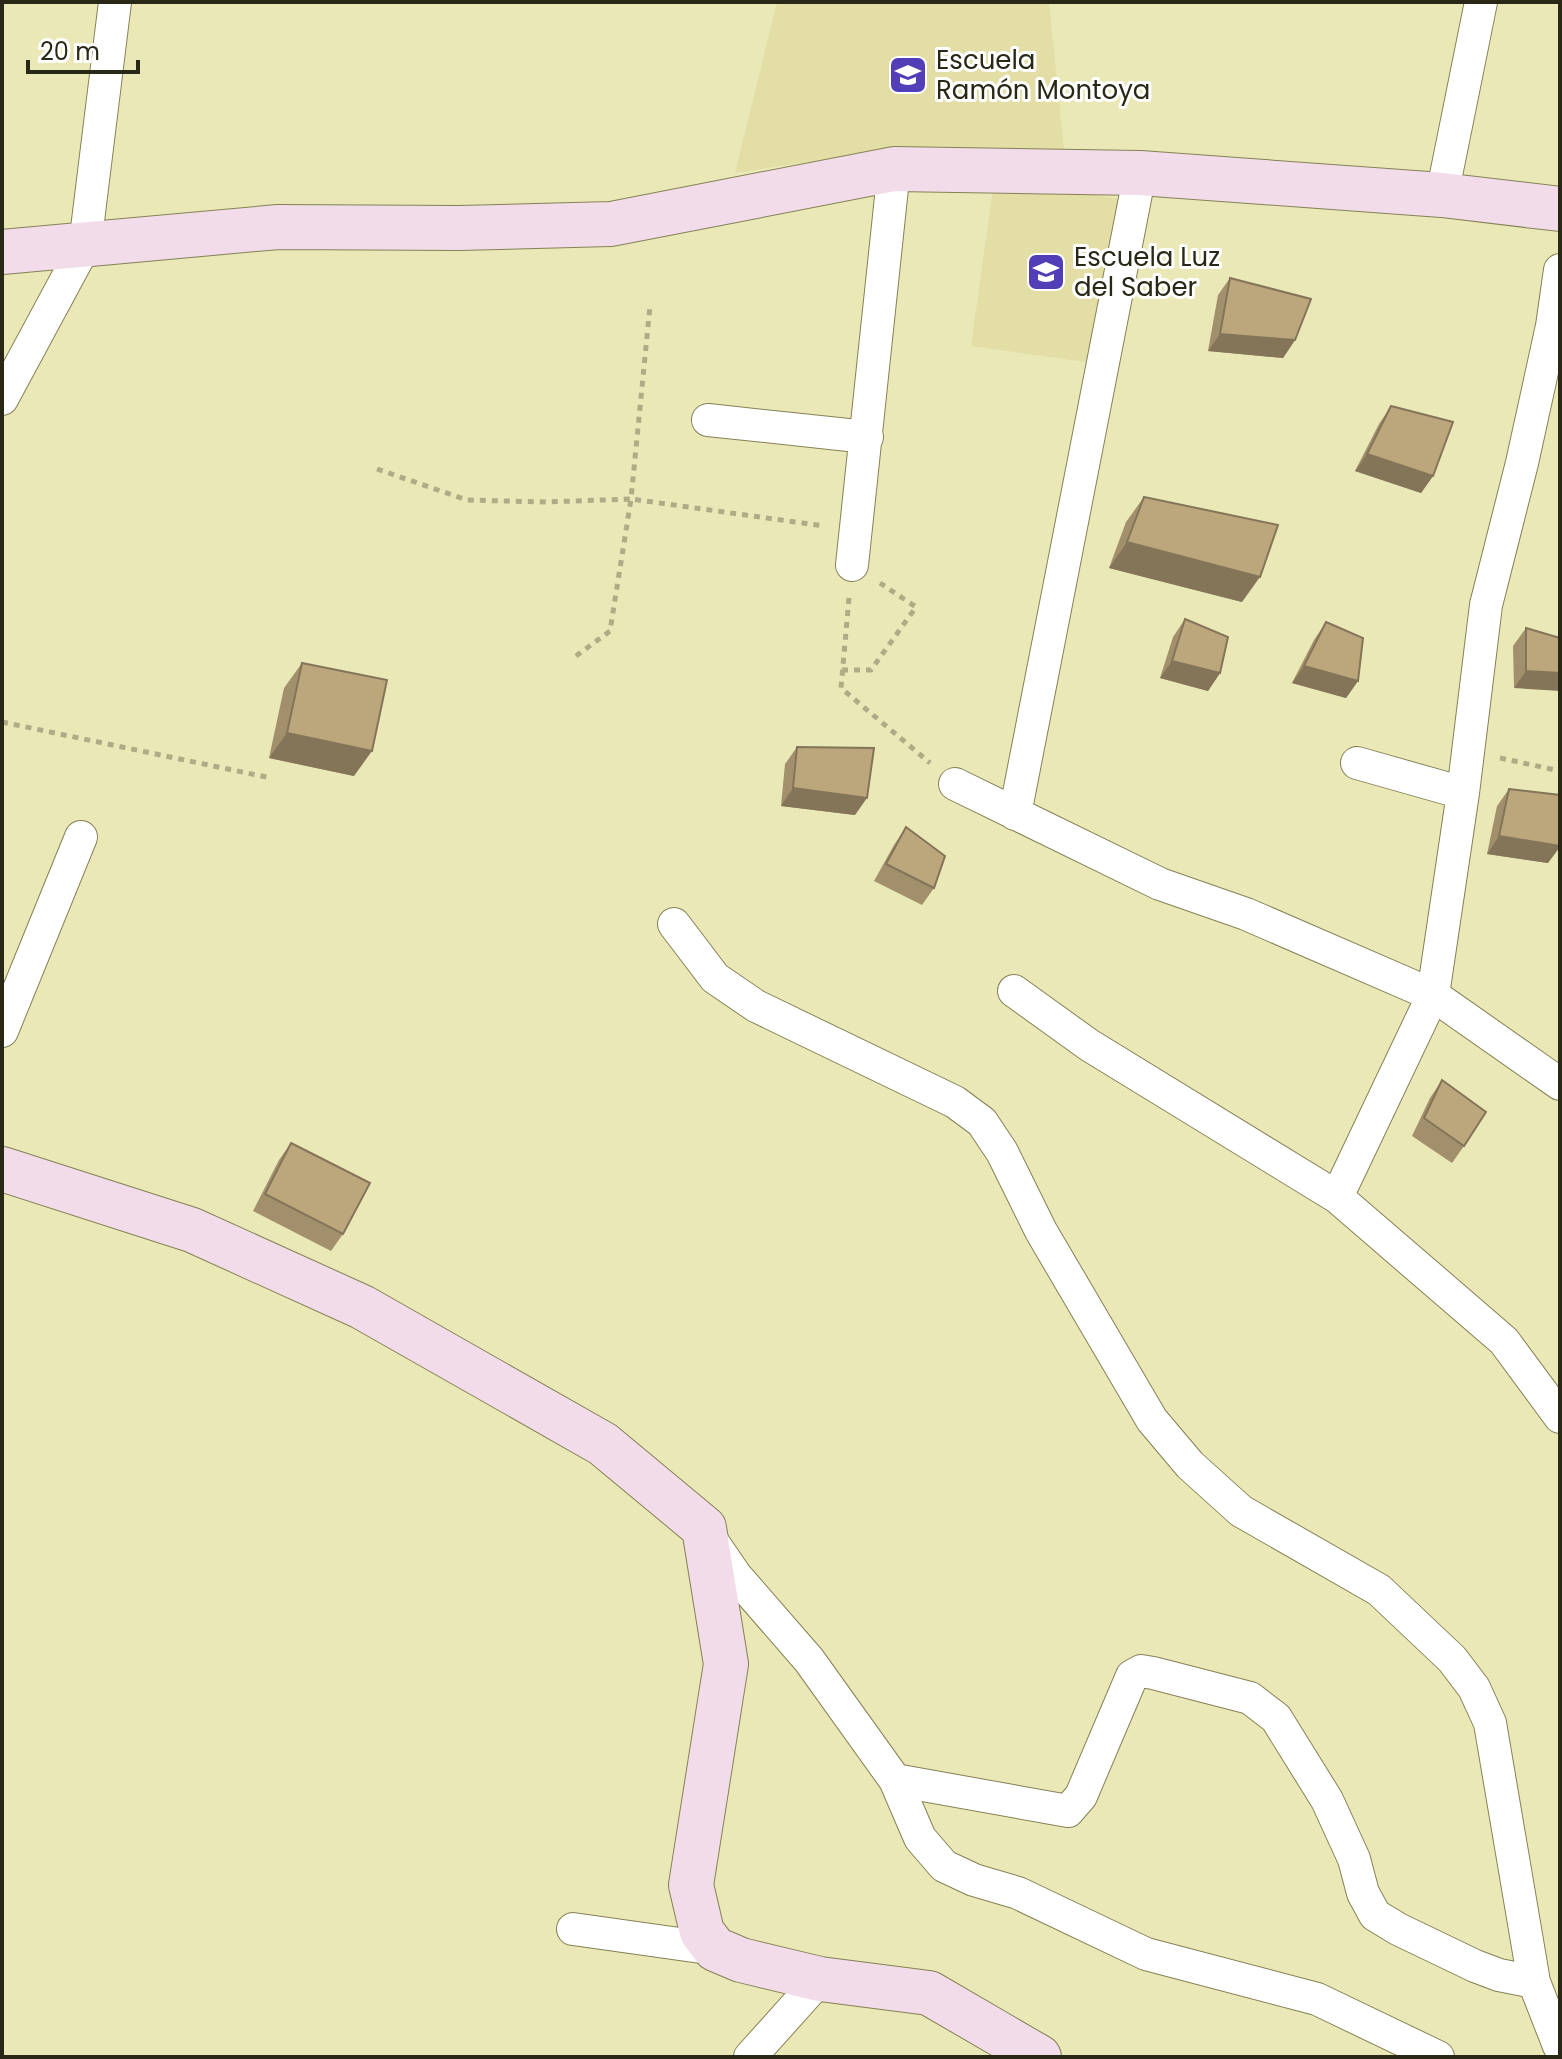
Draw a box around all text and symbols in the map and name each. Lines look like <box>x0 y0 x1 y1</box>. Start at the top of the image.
scale bar <box>28 24 138 74</box>
text: 20 m <box>40 35 100 68</box>
place label: Escuela Ramón Montoya <box>936 42 1150 108</box>
school or university icon: Escuela Ramón Montoya <box>887 54 929 96</box>
place label: Escuela Luz del Saber <box>1074 239 1220 305</box>
school or university icon: Escuela Luz del Saber <box>1025 251 1067 293</box>

